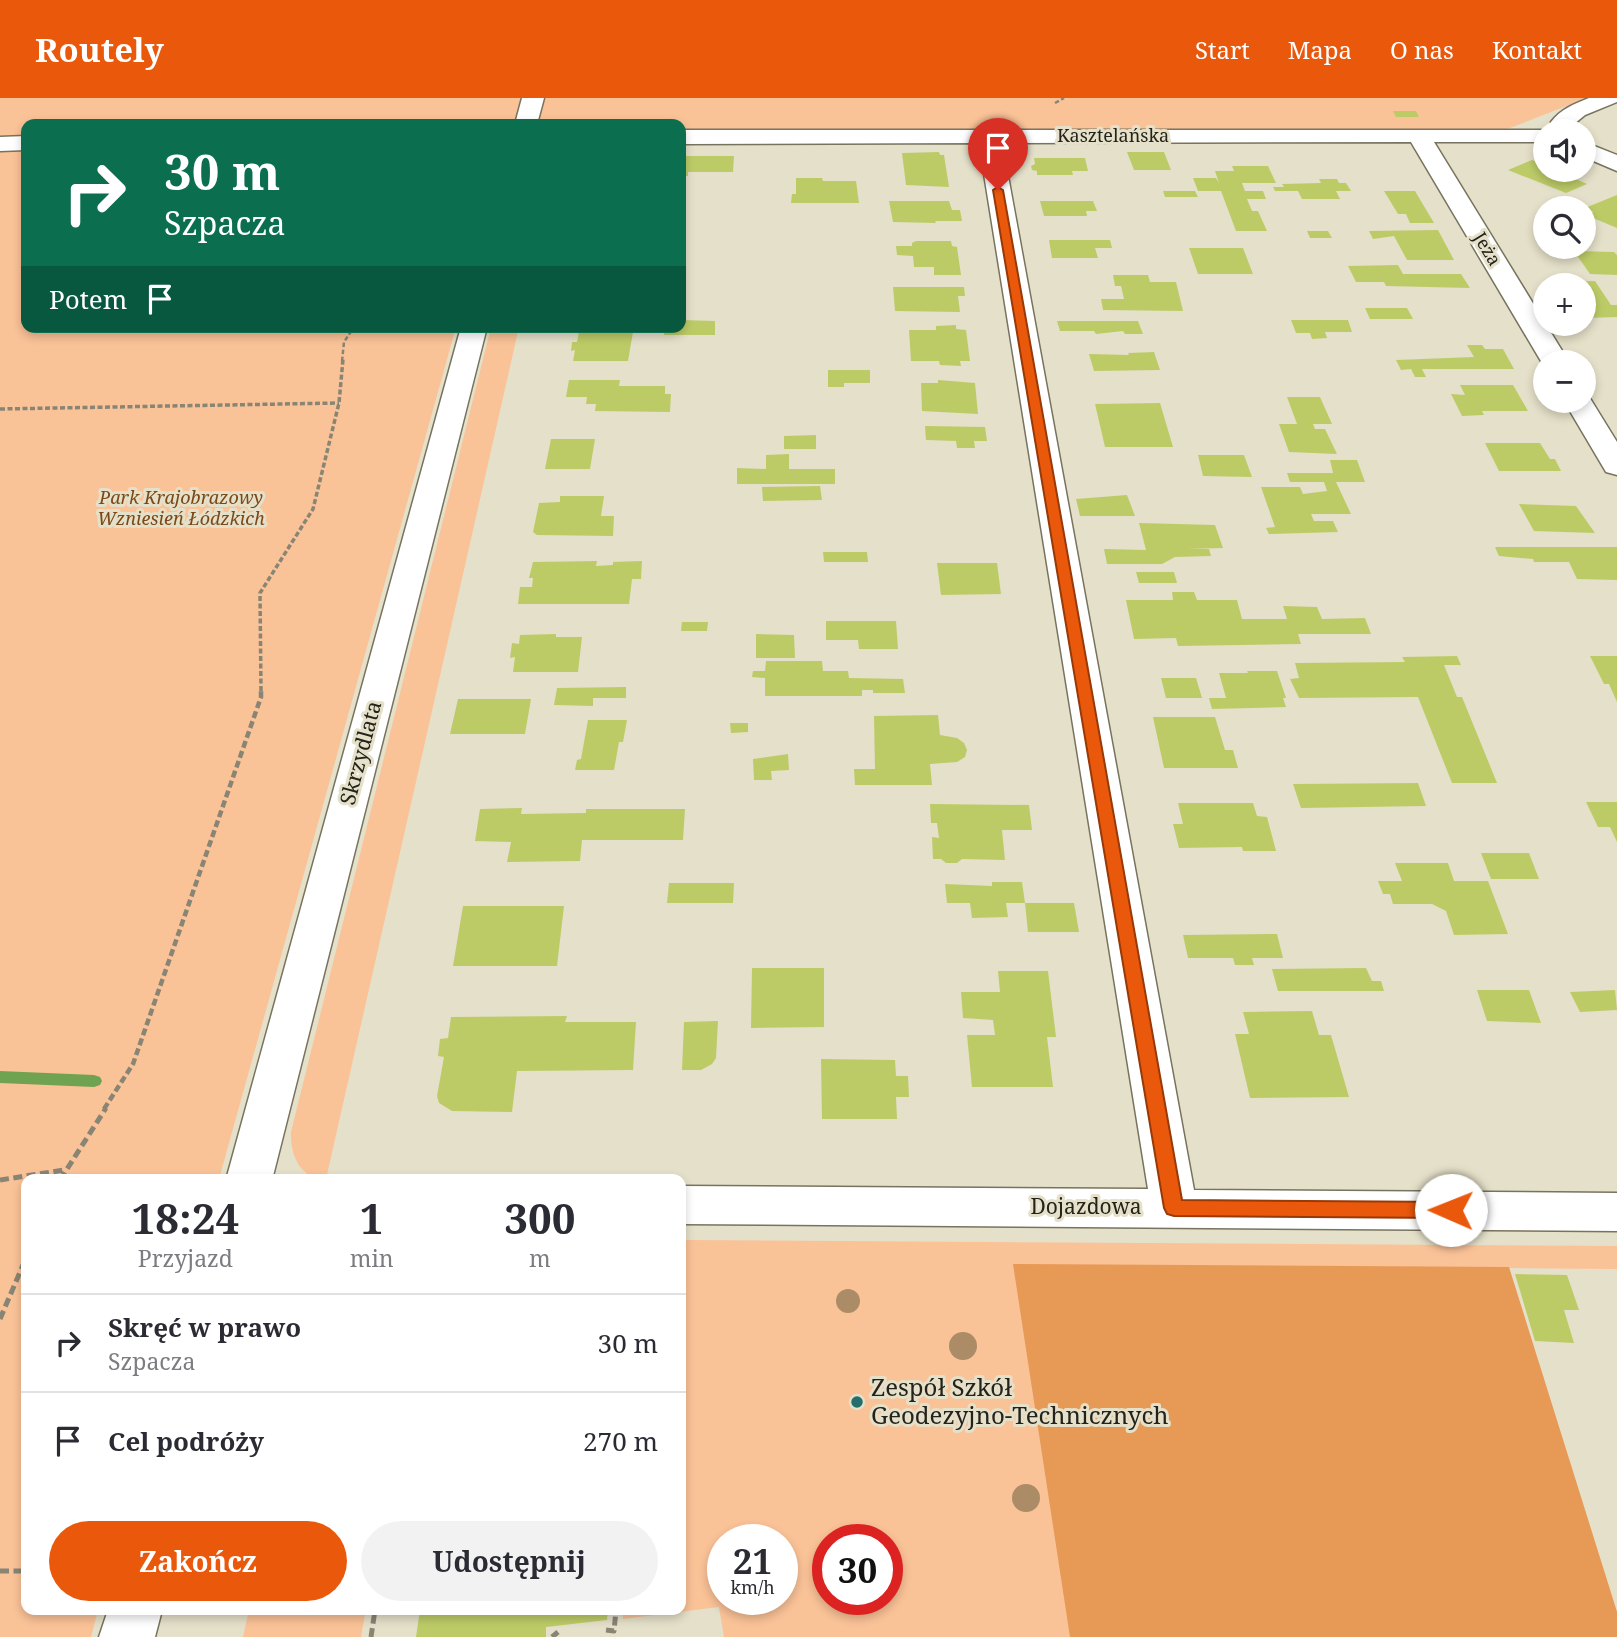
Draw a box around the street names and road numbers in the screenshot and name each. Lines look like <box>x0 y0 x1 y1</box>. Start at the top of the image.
street label: Kasztelańska <box>1057 123 1169 147</box>
street label: Jeża <box>1468 226 1507 270</box>
street label: Skrzydlata <box>333 698 387 808</box>
street label: Dojazdowa <box>1030 1192 1142 1220</box>

